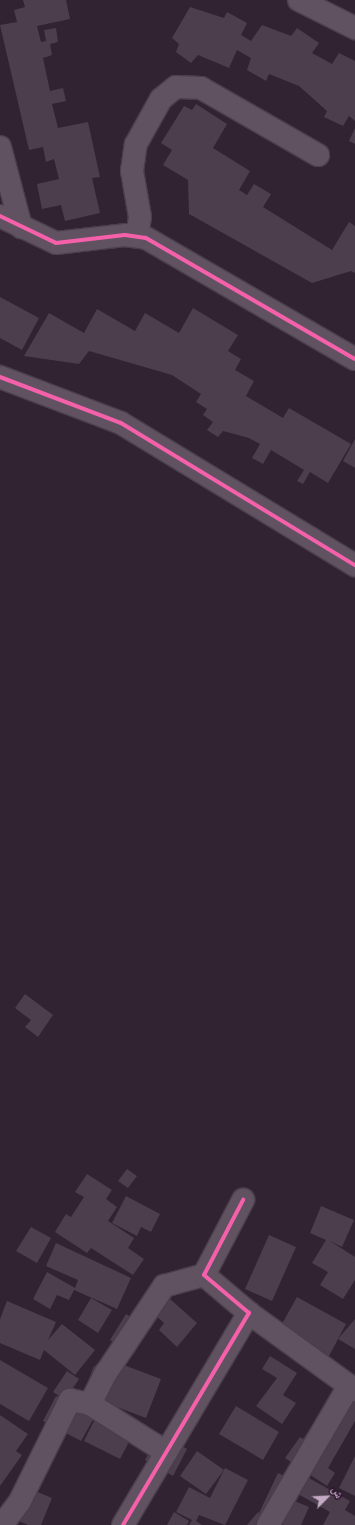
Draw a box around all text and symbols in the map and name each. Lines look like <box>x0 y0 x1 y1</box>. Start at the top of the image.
north arrow <box>307 1477 347 1517</box>
text: ش <box>330 1484 347 1500</box>

